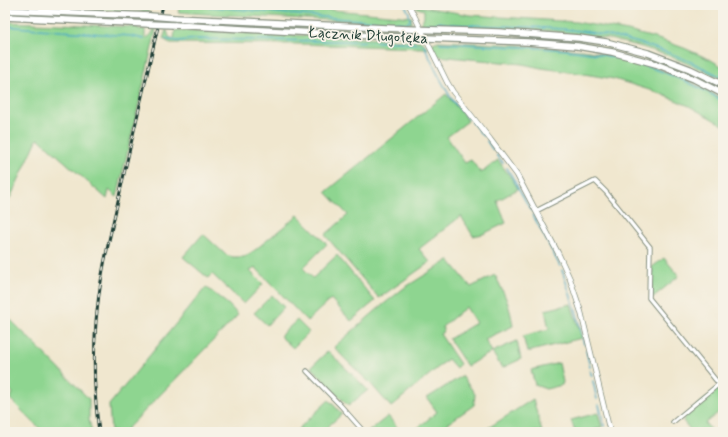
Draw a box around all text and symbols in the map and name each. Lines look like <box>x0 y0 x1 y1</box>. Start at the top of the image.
street label: Łącznik Długołęka <box>307 23 429 49</box>

